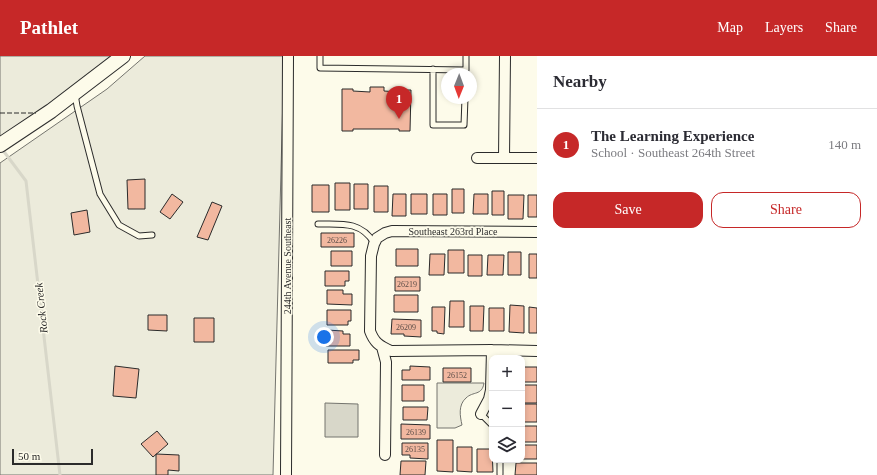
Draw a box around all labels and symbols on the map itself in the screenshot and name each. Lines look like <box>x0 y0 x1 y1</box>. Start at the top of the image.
north arrow <box>441 68 477 104</box>
pin: 1 <box>386 86 412 119</box>
street label: 244th Avenue Southeast <box>282 218 293 314</box>
street label: Southeast 263rd Place <box>409 226 498 237</box>
house number: 26226 <box>327 236 347 245</box>
house number: 26219 <box>397 280 417 289</box>
water label: Rock Creek <box>32 281 50 335</box>
house number: 26209 <box>396 323 416 332</box>
your location <box>314 327 334 347</box>
house number: 26152 <box>447 371 467 380</box>
house number: 26139 <box>406 428 426 437</box>
house number: 26135 <box>405 445 425 454</box>
scale bar <box>12 447 93 466</box>

